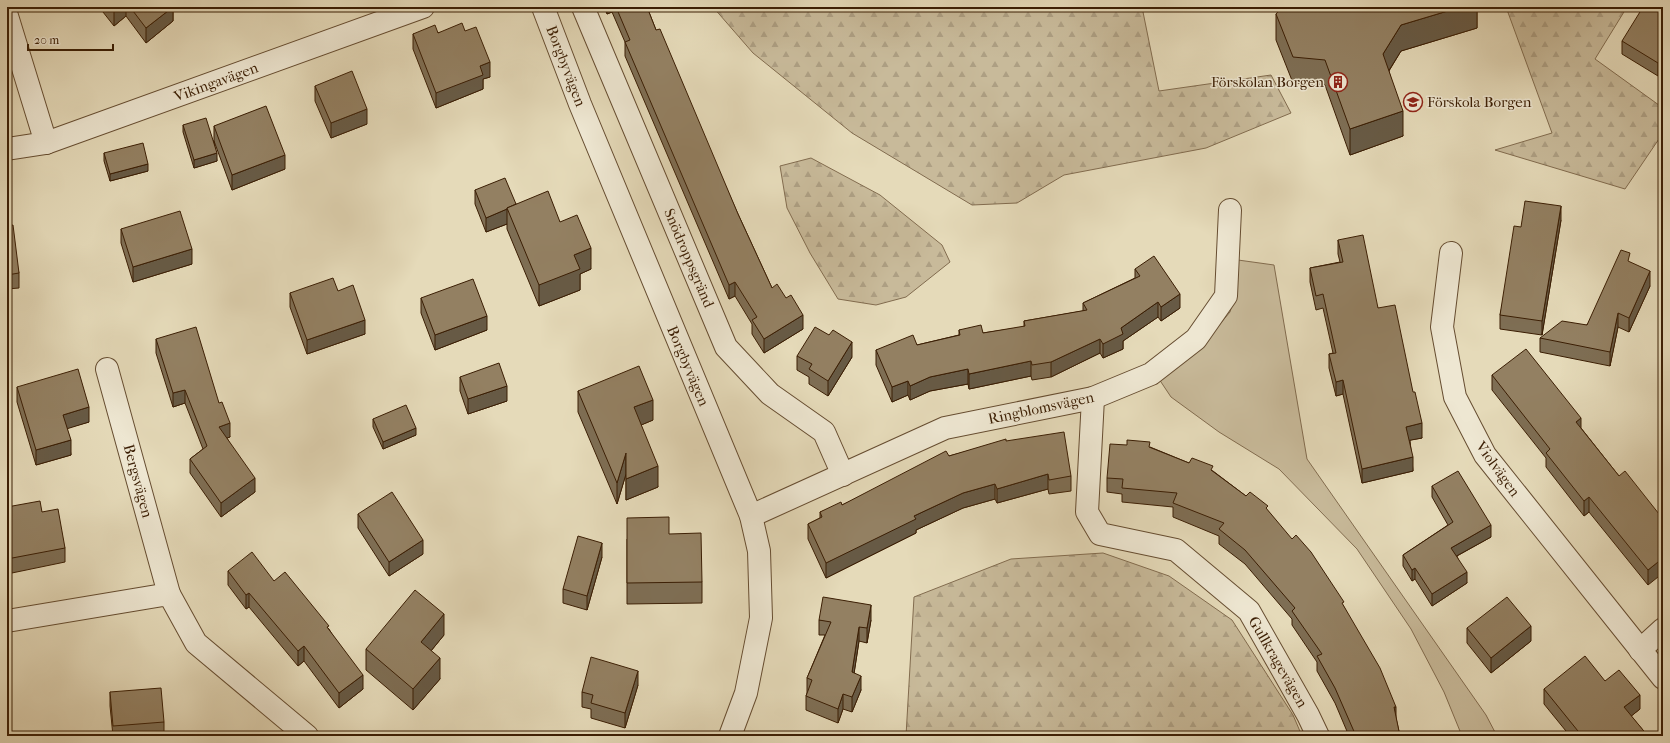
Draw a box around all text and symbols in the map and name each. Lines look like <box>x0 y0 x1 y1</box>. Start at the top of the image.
street label: Borgbyvägen <box>542 23 590 109</box>
scale bar <box>28 26 113 52</box>
text: 20 m <box>34 33 59 47</box>
street label: Vikingavägen <box>171 58 261 106</box>
building icon: Förskolan Borgen <box>1327 71 1349 93</box>
place label: Förskolan Borgen <box>1211 73 1324 91</box>
school or university icon: Förskola Borgen <box>1402 91 1424 113</box>
place label: Förskola Borgen <box>1427 93 1532 111</box>
street label: Snödroppsgränd <box>660 206 718 311</box>
street label: Borgbyvägen <box>663 323 713 409</box>
street label: Ringblomsvägen <box>986 388 1096 428</box>
street label: Violvägen <box>1471 437 1524 500</box>
street label: Bergsvägen <box>120 442 157 520</box>
street label: Gullkragevägen <box>1245 613 1312 711</box>

